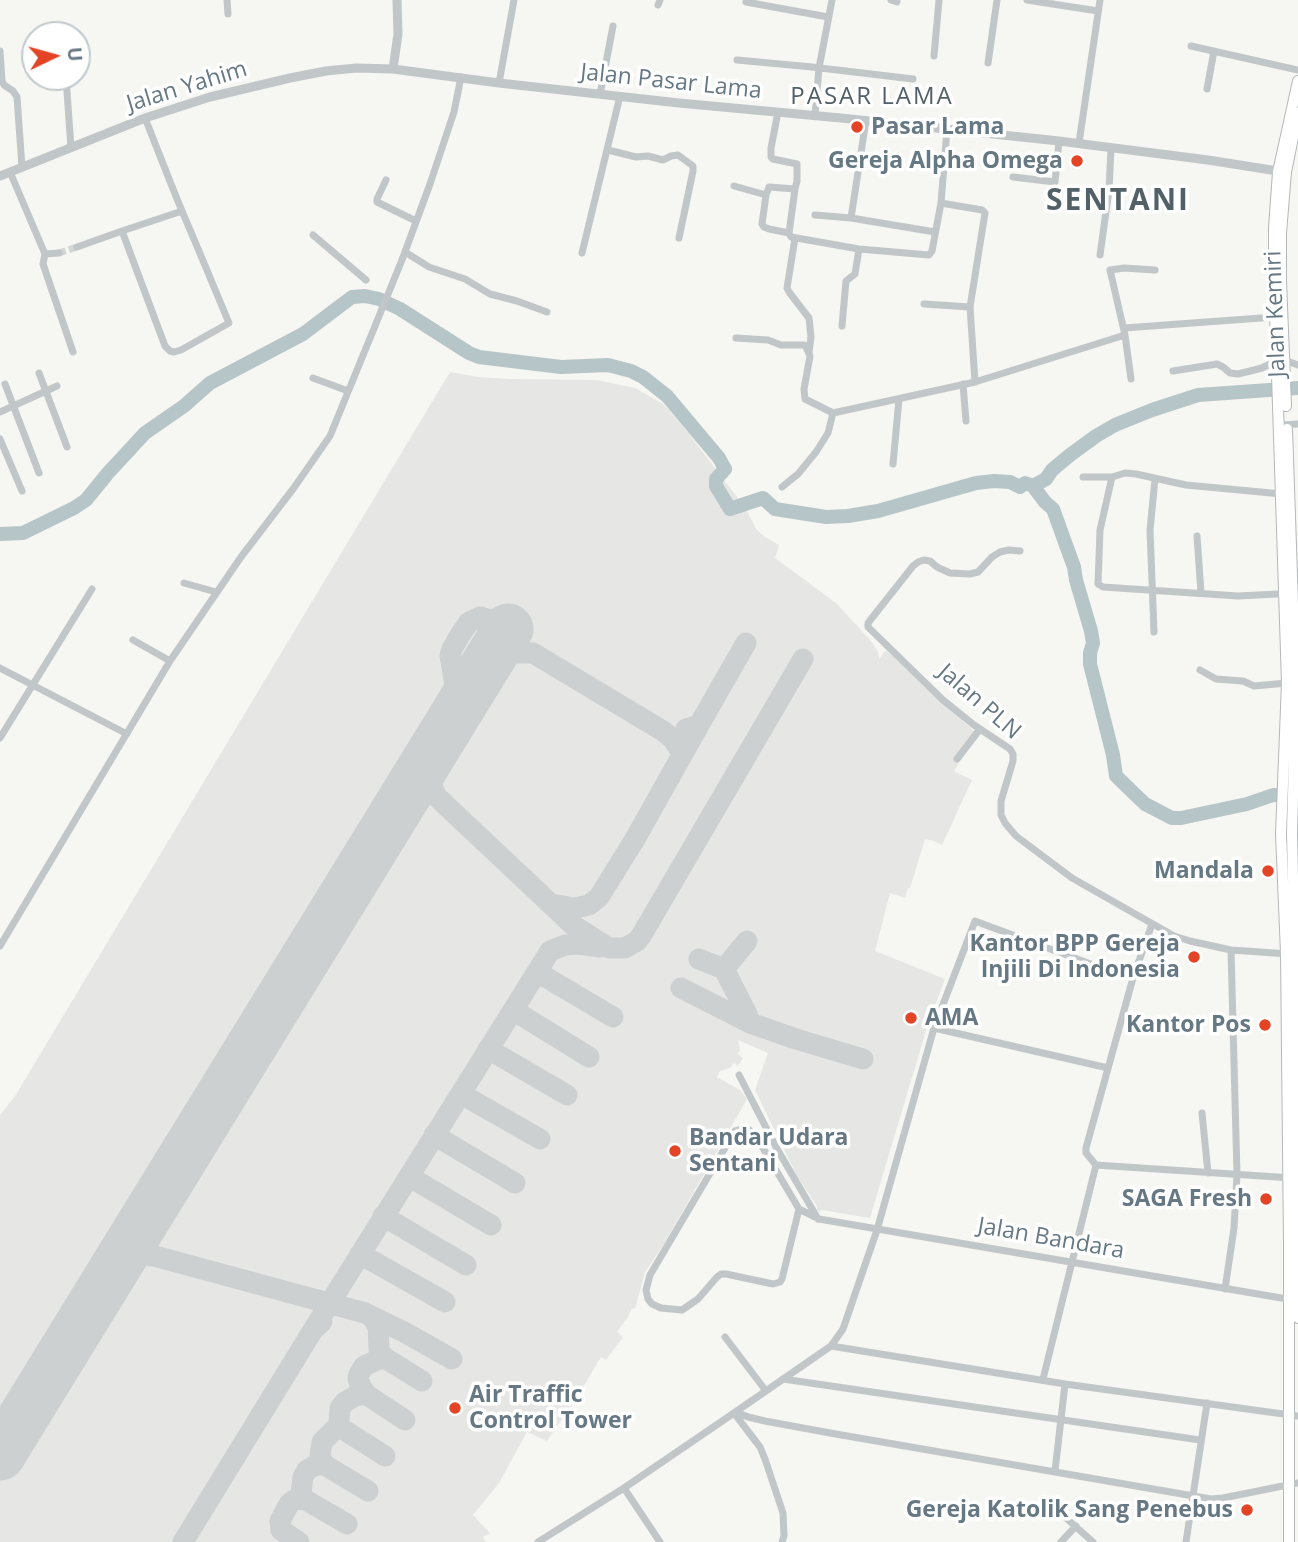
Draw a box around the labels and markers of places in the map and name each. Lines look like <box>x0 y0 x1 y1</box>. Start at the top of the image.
place label: Pasar Lama <box>871 113 1004 141</box>
marker: Pasar Lama <box>849 119 865 135</box>
place label: Gereja Alpha Omega <box>828 147 1063 175</box>
marker: Gereja Alpha Omega <box>1069 153 1085 169</box>
place label: Mandala <box>1154 857 1254 885</box>
marker: Mandala <box>1260 863 1276 879</box>
place label: Kantor BPP Gereja Injili Di Indonesia <box>970 930 1180 984</box>
marker: Kantor BPP Gereja Injili Di Indonesia <box>1186 949 1202 965</box>
place label: AMA <box>925 1004 978 1032</box>
marker: AMA <box>903 1010 919 1026</box>
place label: Kantor Pos <box>1126 1011 1251 1039</box>
marker: Kantor Pos <box>1257 1017 1273 1033</box>
place label: Bandar Udara Sentani <box>689 1124 848 1178</box>
marker: Bandar Udara Sentani <box>667 1143 683 1159</box>
place label: SAGA Fresh <box>1122 1185 1252 1213</box>
marker: SAGA Fresh <box>1258 1191 1274 1207</box>
place label: Air Traffic Control Tower <box>469 1381 632 1435</box>
marker: Air Traffic Control Tower <box>447 1400 463 1416</box>
place label: Gereja Katolik Sang Penebus <box>906 1496 1233 1524</box>
marker: Gereja Katolik Sang Penebus <box>1239 1502 1255 1518</box>

